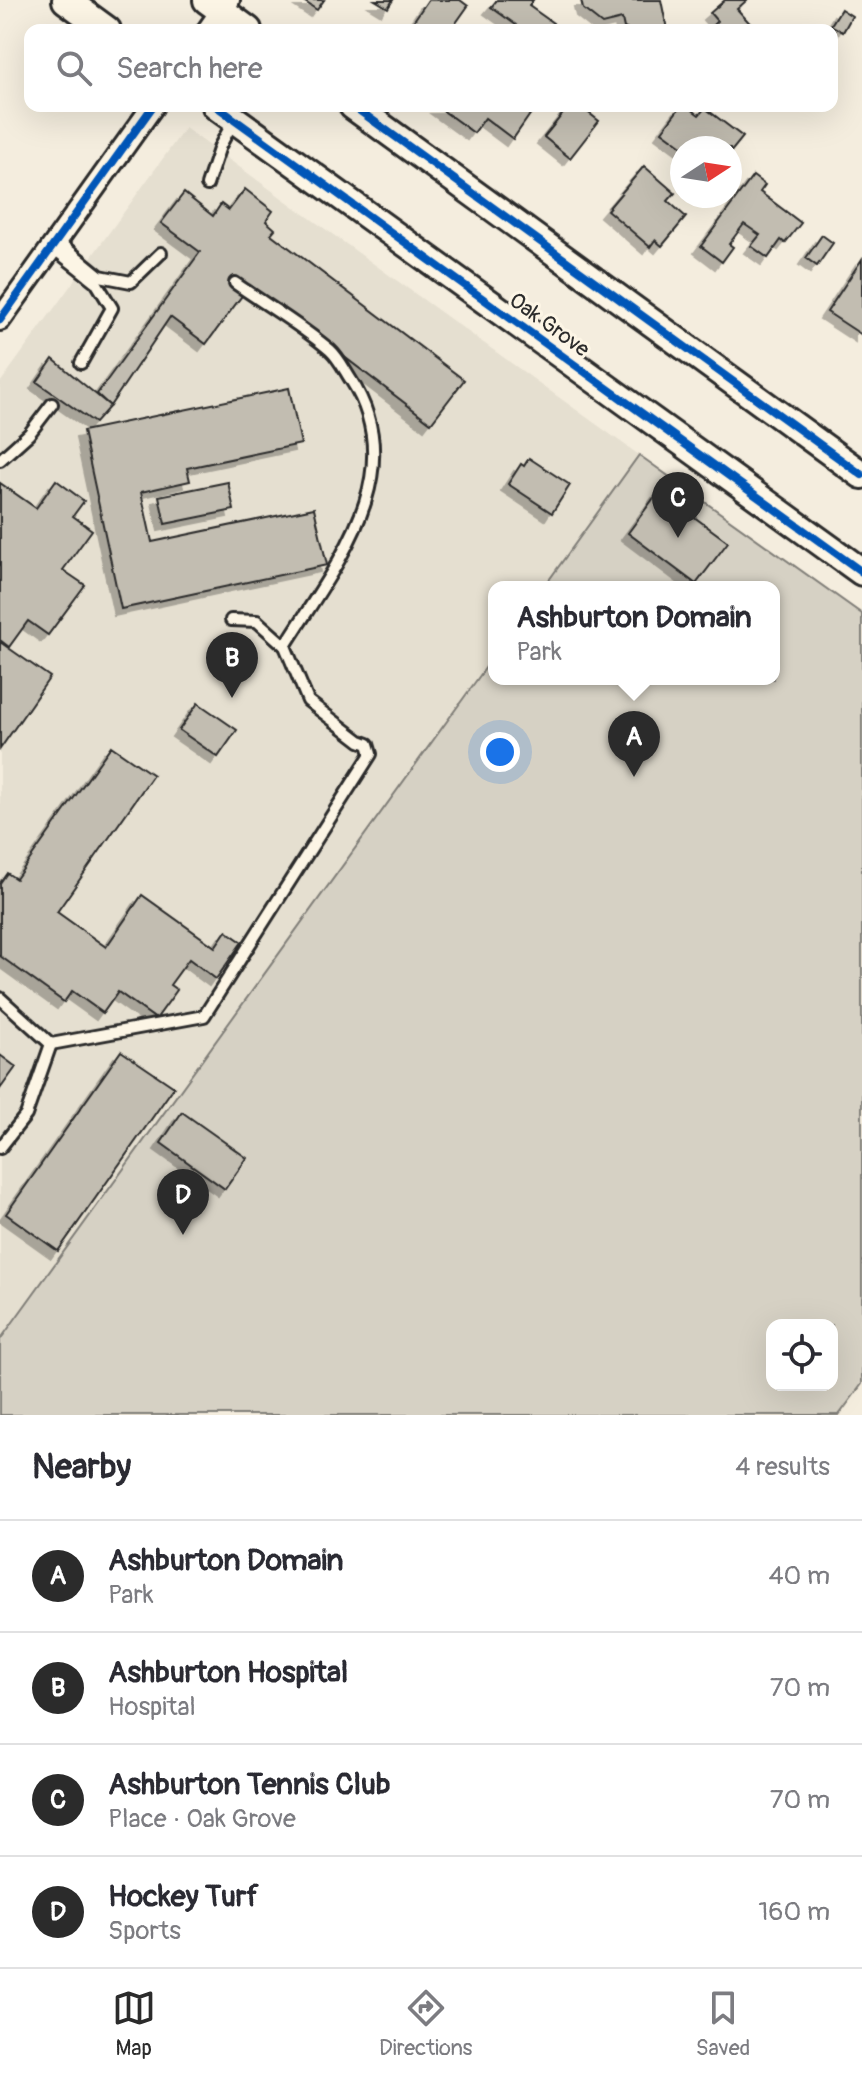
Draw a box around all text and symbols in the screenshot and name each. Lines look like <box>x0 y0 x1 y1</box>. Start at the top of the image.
search box <box>24 24 838 112</box>
icon: search <box>52 46 96 90</box>
text: Search here <box>116 50 263 87</box>
north arrow <box>670 136 742 208</box>
street label: Oak Grove <box>504 286 595 363</box>
pin: C <box>652 472 704 538</box>
popup <box>488 581 780 685</box>
text: Ashburton Domain <box>516 599 752 636</box>
pin: B <box>206 632 258 698</box>
text: Park <box>516 636 562 668</box>
pin: A <box>608 711 660 777</box>
your location <box>480 732 520 772</box>
pin: D <box>157 1169 209 1235</box>
map controls <box>766 1319 838 1391</box>
button: locate <box>766 1319 838 1391</box>
text: Nearby <box>32 1446 131 1489</box>
text: 4 results <box>735 1451 830 1483</box>
text: Ashburton Domain <box>108 1542 344 1579</box>
text: A <box>50 1560 66 1592</box>
text: 40 m <box>768 1560 830 1592</box>
text: Park <box>108 1579 154 1611</box>
text: Ashburton Hospital <box>108 1654 348 1691</box>
text: B <box>51 1672 65 1704</box>
text: 70 m <box>770 1672 830 1704</box>
text: Hospital <box>108 1691 196 1723</box>
text: Ashburton Tennis Club <box>108 1766 391 1803</box>
text: C <box>50 1784 66 1816</box>
text: 70 m <box>770 1784 830 1816</box>
text: Place · Oak Grove <box>108 1803 296 1835</box>
text: Hockey Turf <box>108 1878 259 1915</box>
text: D <box>50 1896 66 1928</box>
text: 160 m <box>758 1896 830 1928</box>
text: Sports <box>108 1915 181 1947</box>
tab: Map <box>112 1986 156 2062</box>
tab: Directions <box>379 1986 472 2062</box>
tab: Saved <box>696 1986 750 2062</box>

